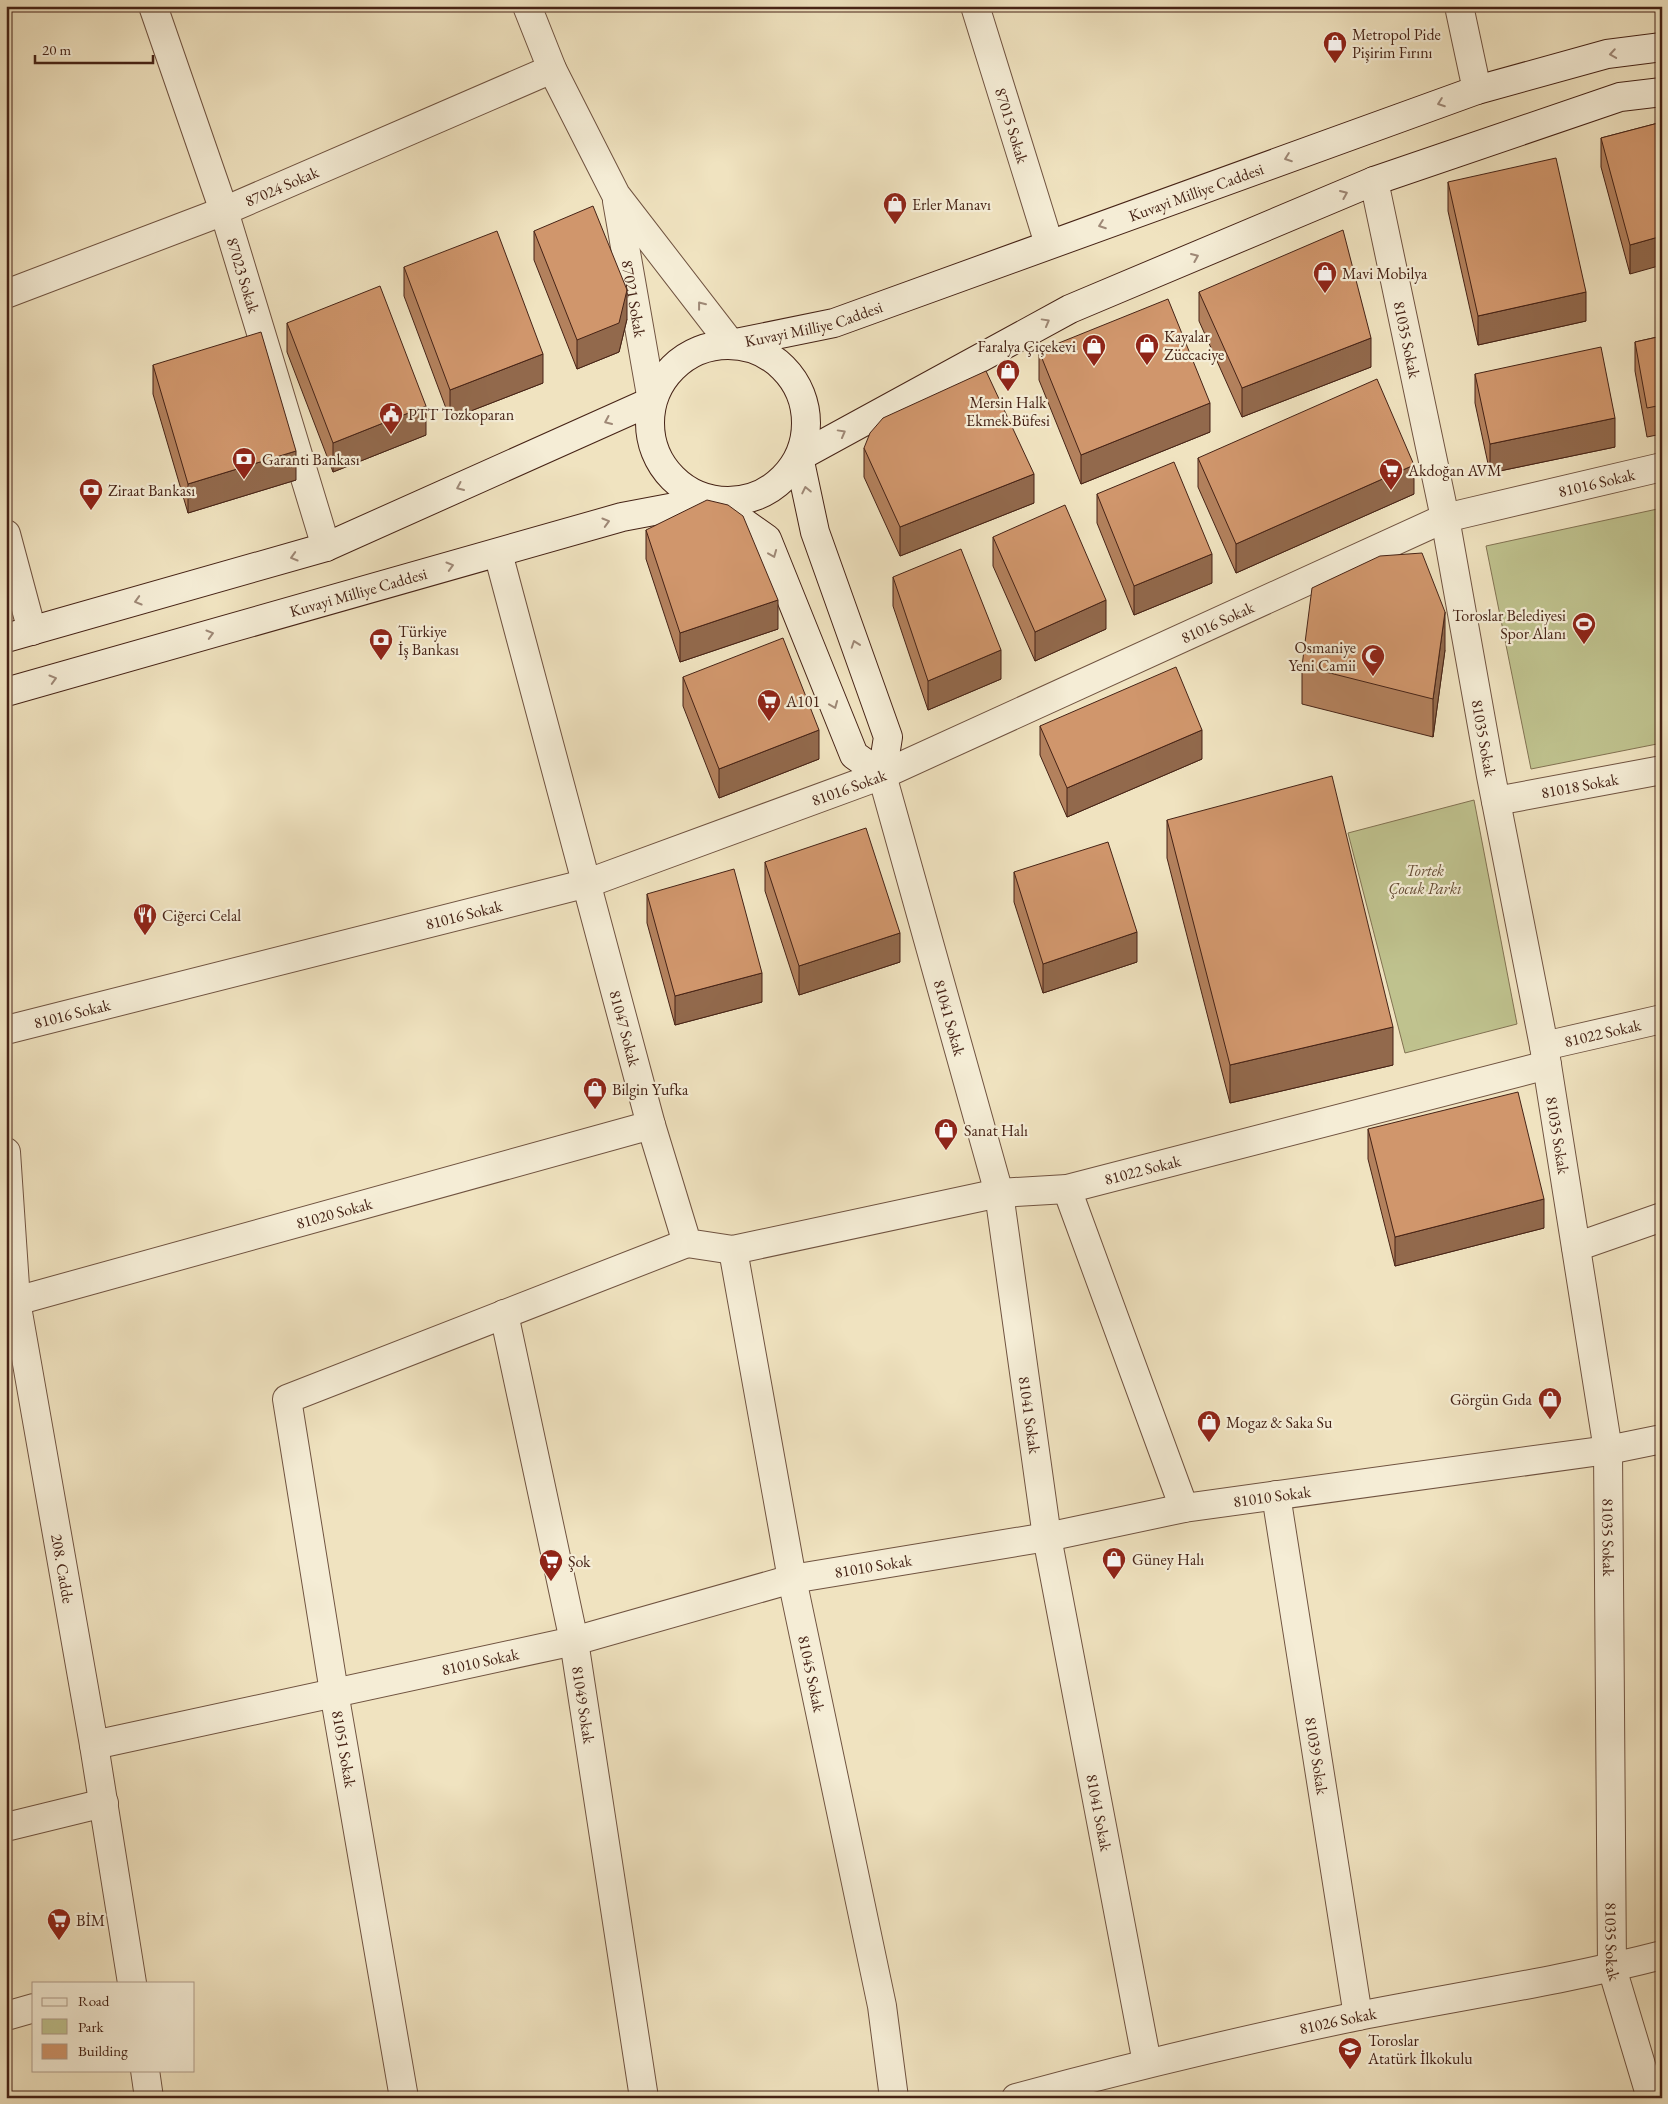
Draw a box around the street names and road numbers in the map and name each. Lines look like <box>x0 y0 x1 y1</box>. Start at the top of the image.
street label: 87015 Sokak <box>990 85 1034 166</box>
street label: Kuvayi Milliye Caddesi <box>1126 158 1266 226</box>
street label: 87024 Sokak <box>242 161 322 211</box>
street label: 87023 Sokak <box>222 235 265 316</box>
street label: 87021 Sokak <box>617 258 651 339</box>
street label: Kuvayi Milliye Caddesi <box>743 296 885 351</box>
street label: 81035 Sokak <box>1389 299 1426 380</box>
street label: 81016 Sokak <box>1556 463 1637 502</box>
street label: Kuvayi Milliye Caddesi <box>287 562 429 621</box>
street label: 81016 Sokak <box>1177 596 1258 648</box>
street label: 81035 Sokak <box>1467 698 1502 779</box>
street label: 81016 Sokak <box>808 764 889 811</box>
street label: 81018 Sokak <box>1539 768 1620 803</box>
street label: 81016 Sokak <box>423 895 505 934</box>
street label: 81041 Sokak <box>929 977 971 1059</box>
street label: 81047 Sokak <box>605 988 646 1069</box>
street label: 81016 Sokak <box>31 993 113 1033</box>
street label: 81022 Sokak <box>1562 1014 1643 1052</box>
street label: 81035 Sokak <box>1542 1095 1575 1176</box>
street label: 81022 Sokak <box>1102 1149 1183 1189</box>
street label: 81020 Sokak <box>294 1192 375 1233</box>
street label: 81041 Sokak <box>1014 1375 1046 1455</box>
street label: 81010 Sokak <box>1232 1480 1313 1512</box>
street label: 81035 Sokak <box>1598 1498 1619 1577</box>
street label: 208. Cadde <box>47 1532 79 1605</box>
street label: 81010 Sokak <box>833 1549 914 1582</box>
street label: 81045 Sokak <box>794 1633 830 1715</box>
street label: 81010 Sokak <box>440 1643 521 1680</box>
street label: 81049 Sokak <box>567 1665 600 1746</box>
street label: 81051 Sokak <box>327 1709 361 1790</box>
street label: 81039 Sokak <box>1301 1716 1334 1797</box>
street label: 81041 Sokak <box>1082 1772 1117 1854</box>
street label: 81035 Sokak <box>1601 1902 1626 1983</box>
street label: 81026 Sokak <box>1297 2002 1378 2039</box>

